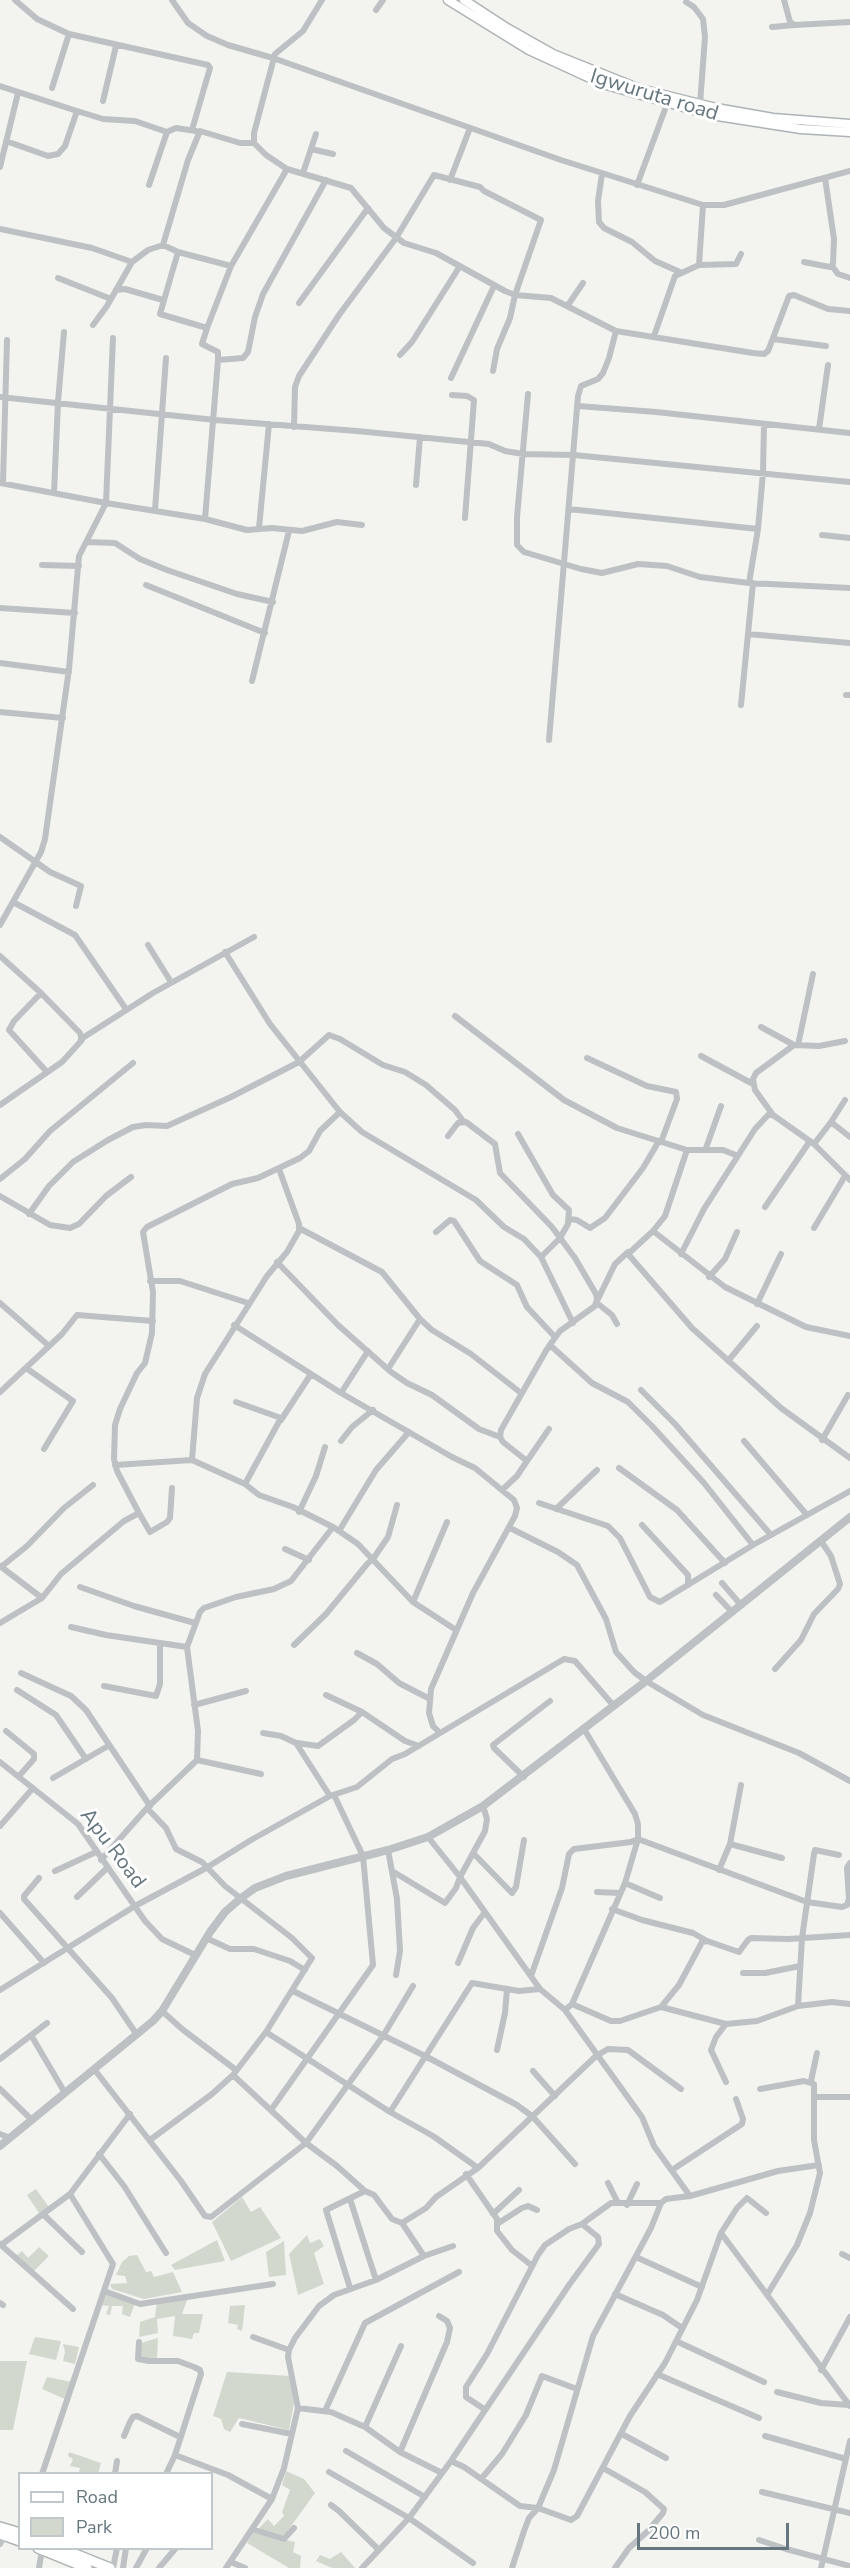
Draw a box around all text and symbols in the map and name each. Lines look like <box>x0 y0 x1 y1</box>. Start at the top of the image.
street label: Igwuruta road <box>587 65 721 127</box>
street label: Apu Road <box>74 1804 150 1894</box>
legend <box>18 2472 213 2550</box>
text: Road <box>76 2485 118 2509</box>
scale bar <box>640 2511 792 2549</box>
text: Park <box>76 2515 112 2539</box>
text: 200 m <box>648 2521 700 2545</box>

